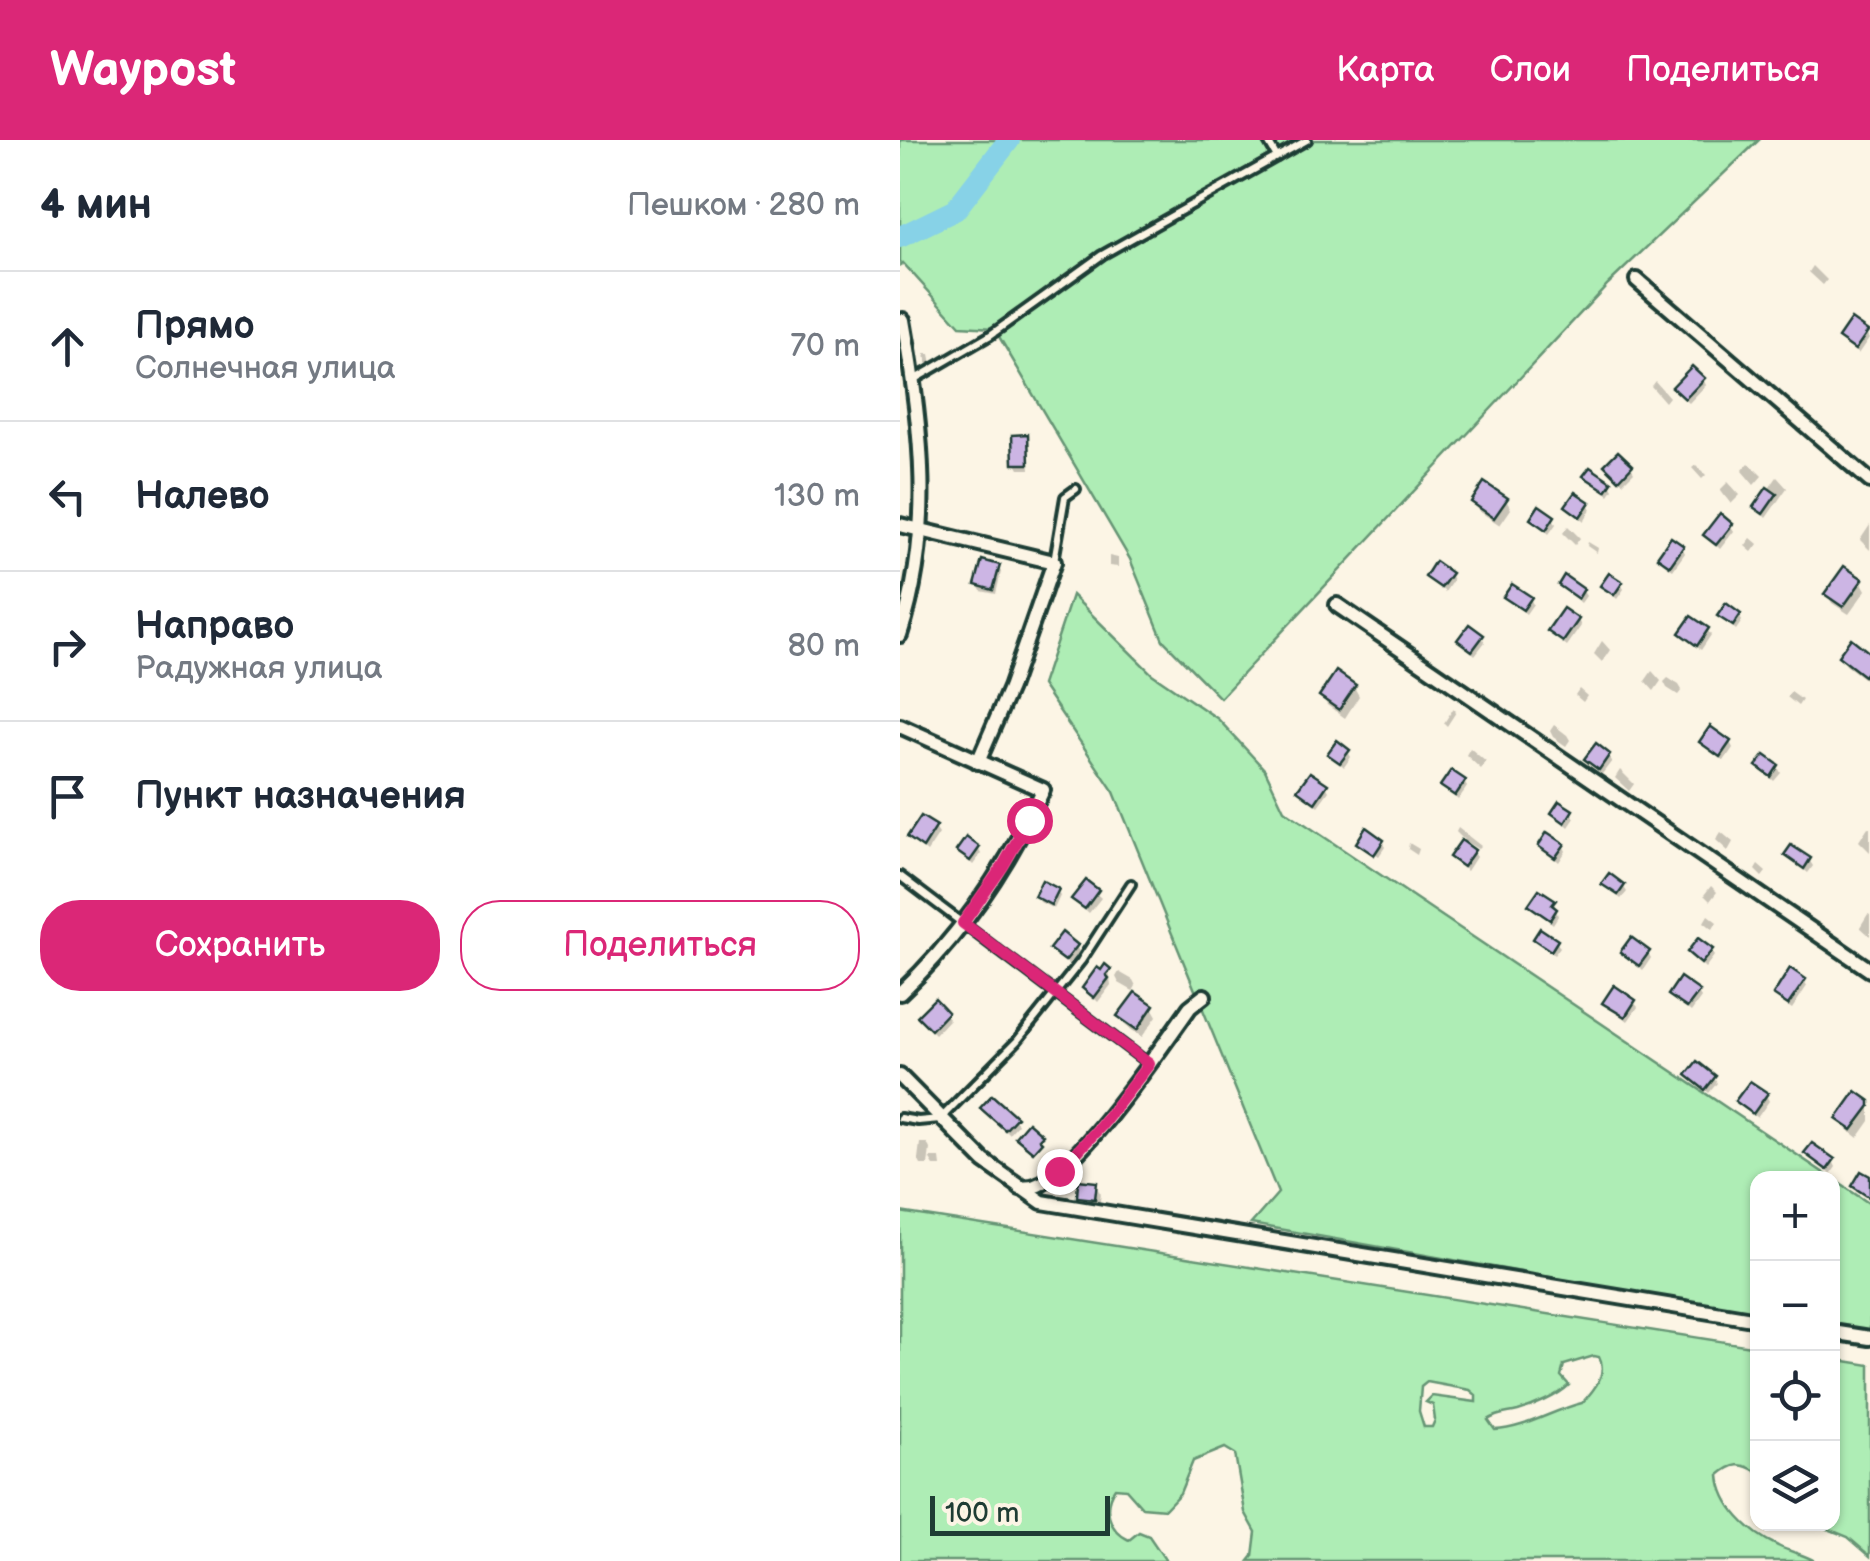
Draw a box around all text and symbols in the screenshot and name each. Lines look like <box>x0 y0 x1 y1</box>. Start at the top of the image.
text: Waypost <box>50 42 236 99</box>
text: Карта <box>1336 49 1435 92</box>
text: Слои <box>1490 49 1571 92</box>
text: Поделиться <box>1626 49 1820 92</box>
text: 4 мин <box>40 180 152 231</box>
text: Пешком · 280 m <box>627 186 860 225</box>
text: Прямо <box>135 304 254 349</box>
icon: ahead <box>40 319 95 374</box>
text: 70 m <box>790 327 860 366</box>
text: Солнечная улица <box>135 349 396 388</box>
icon: left <box>40 469 95 524</box>
text: Налево <box>135 474 270 519</box>
text: 130 m <box>774 477 860 516</box>
text: Направо <box>135 604 294 649</box>
icon: right <box>40 619 95 674</box>
text: 80 m <box>787 627 860 666</box>
text: Радужная улица <box>135 649 383 688</box>
icon: arrive <box>40 769 95 824</box>
text: Пункт назначения <box>135 774 466 819</box>
route start <box>1007 798 1053 844</box>
button: Сохранить <box>40 900 440 991</box>
button: Поделиться <box>460 900 860 991</box>
route end <box>1037 1149 1083 1195</box>
map controls <box>1750 1171 1840 1531</box>
button: + <box>1750 1171 1840 1261</box>
button: − <box>1750 1261 1840 1351</box>
button: locate <box>1750 1351 1840 1441</box>
button: layers <box>1750 1441 1840 1531</box>
scale bar <box>930 1491 1110 1536</box>
text: 100 m <box>945 1497 1019 1530</box>

